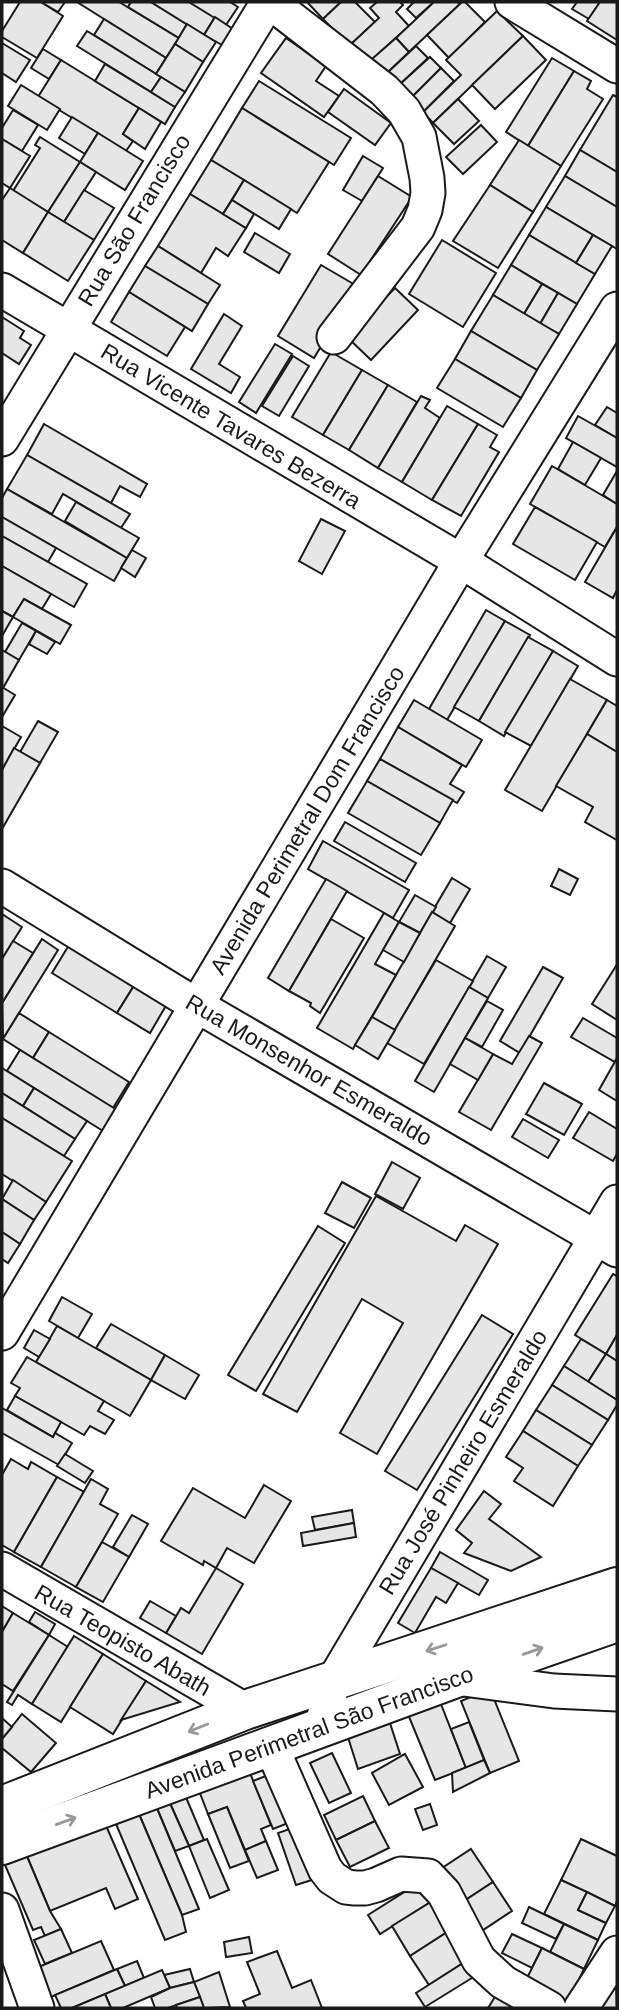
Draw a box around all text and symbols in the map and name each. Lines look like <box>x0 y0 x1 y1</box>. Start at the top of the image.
street label: Rua São Francisco <box>72 129 196 311</box>
street label: Rua Vicente Tavares Bezerra <box>96 338 366 514</box>
street label: Avenida Perimetral Dom Francisco <box>204 661 410 979</box>
street label: Rua Monsenhor Esmeraldo <box>181 989 437 1151</box>
street label: Rua José Pinheiro Esmeraldo <box>373 1325 553 1599</box>
street label: Rua Teopisto Abath <box>30 1579 216 1701</box>
one-way arrow <box>426 1643 448 1655</box>
one-way arrow <box>521 1644 543 1656</box>
street label: Avenida Perimetral São Francisco <box>141 1660 477 1804</box>
one-way arrow <box>187 1723 209 1736</box>
one-way arrow <box>54 1814 76 1826</box>

